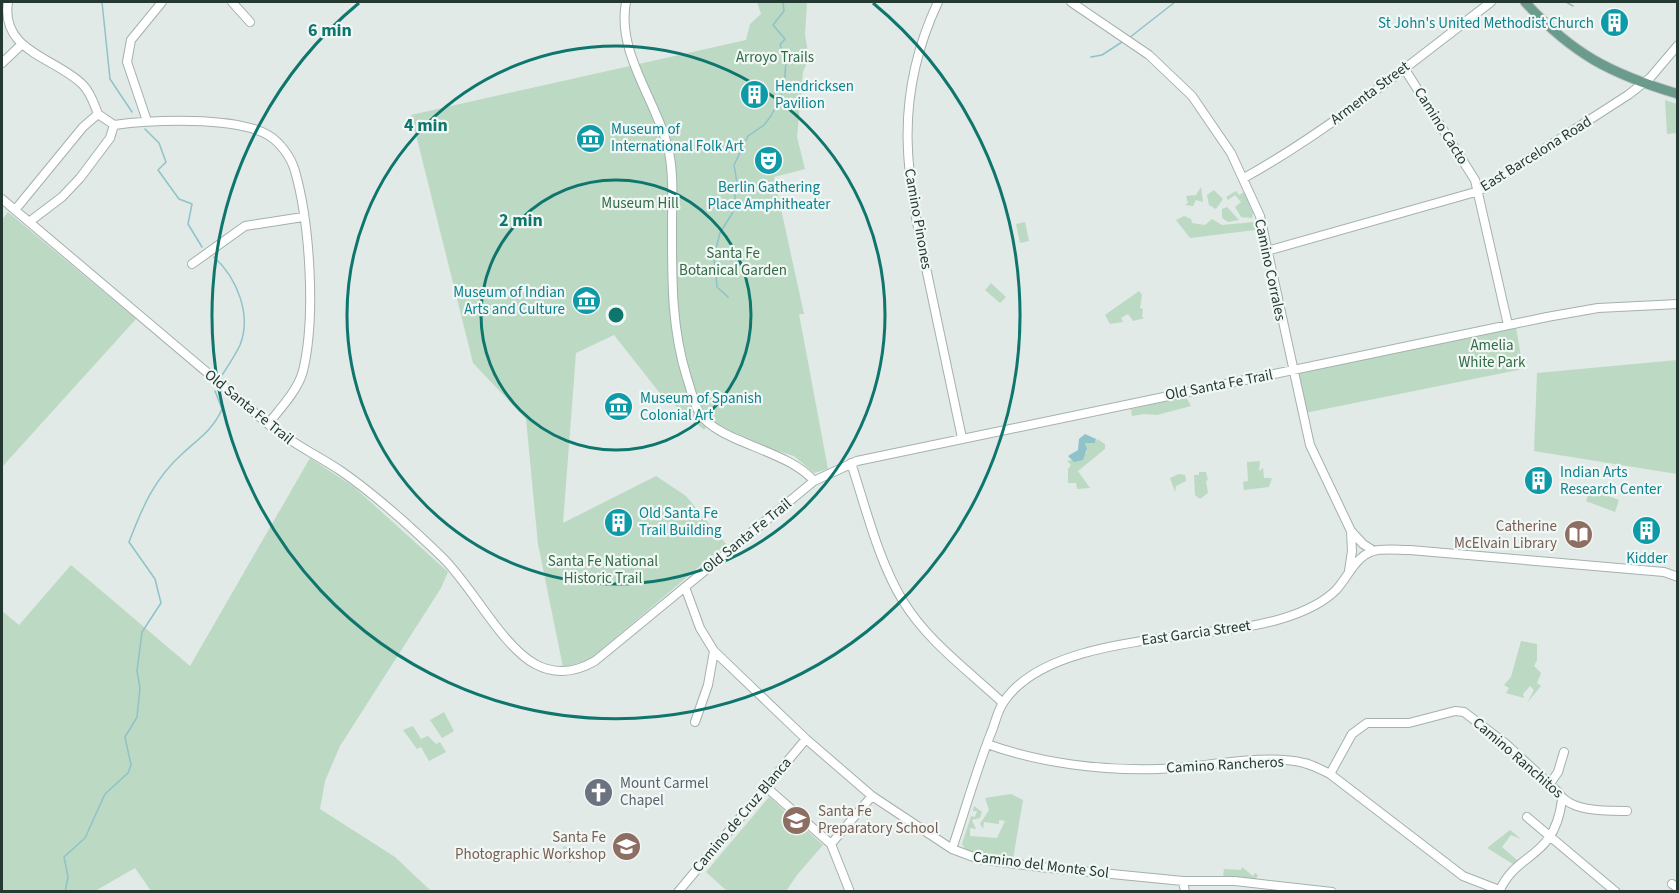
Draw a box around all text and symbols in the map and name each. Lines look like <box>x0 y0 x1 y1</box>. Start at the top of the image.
building icon: St John's United Methodist Church <box>1599 7 1631 39</box>
place label: St John's United Methodist Church <box>1378 13 1594 34</box>
text: 6 min <box>308 18 352 43</box>
park label: Arroyo Trails <box>736 47 814 68</box>
street label: Armenta Street <box>1326 56 1414 130</box>
place label: Hendricksen Pavilion <box>775 76 854 114</box>
building icon: Hendricksen Pavilion <box>738 79 770 111</box>
street label: Camino Cacto <box>1409 83 1473 169</box>
street label: East Barcelona Road <box>1476 111 1596 197</box>
text: 4 min <box>404 113 448 138</box>
place label: Museum of International Folk Art <box>611 119 744 157</box>
museum icon: Museum of International Folk Art <box>574 122 606 154</box>
theatre icon: Berlin Gathering Place Amphitheater <box>753 144 785 176</box>
street label: Camino Pinones <box>899 167 937 271</box>
place label: Berlin Gathering Place Amphitheater <box>708 177 831 215</box>
park label: Museum Hill <box>601 193 679 214</box>
text: 2 min <box>499 208 543 233</box>
street label: Camino Corrales <box>1249 217 1291 323</box>
park label: Santa Fe Botanical Garden <box>679 243 787 281</box>
place label: Museum of Indian Arts and Culture <box>453 282 565 320</box>
museum icon: Museum of Indian Arts and Culture <box>570 285 602 317</box>
centre of rings <box>606 305 626 325</box>
park label: Amelia White Park <box>1459 335 1526 373</box>
street label: Old Santa Fe Trail <box>1163 364 1275 406</box>
street label: Old Santa Fe Trail <box>200 365 298 450</box>
place label: Museum of Spanish Colonial Art <box>640 388 762 426</box>
museum icon: Museum of Spanish Colonial Art <box>603 391 635 423</box>
place label: Indian Arts Research Center <box>1560 462 1662 500</box>
building icon: Indian Arts Research Center <box>1523 465 1555 497</box>
street label: Old Santa Fe Trail <box>698 493 796 578</box>
place label: Old Santa Fe Trail Building <box>639 503 722 541</box>
building icon: Old Santa Fe Trail Building <box>602 506 634 538</box>
building icon: Kidder <box>1631 515 1663 547</box>
place label: Catherine McElvain Library <box>1454 516 1557 554</box>
library icon: Catherine McElvain Library <box>1562 519 1594 551</box>
place label: Kidder <box>1626 548 1669 569</box>
park label: Santa Fe National Historic Trail <box>548 551 658 589</box>
street label: East Garcia Street <box>1140 615 1252 651</box>
street label: Camino Ranchitos <box>1468 713 1568 803</box>
street label: Camino Rancheros <box>1166 751 1284 779</box>
street label: Camino de Cruz Blanca <box>688 753 796 877</box>
place label: Mount Carmel Chapel <box>620 773 709 811</box>
church icon: Mount Carmel Chapel <box>583 776 615 808</box>
place label: Santa Fe Preparatory School <box>818 801 939 839</box>
school or university icon: Santa Fe Preparatory School <box>781 804 813 836</box>
place label: Santa Fe Photographic Workshop <box>455 827 606 865</box>
school or university icon: Santa Fe Photographic Workshop <box>611 830 643 862</box>
street label: Camino del Monte Sol <box>972 846 1110 884</box>

